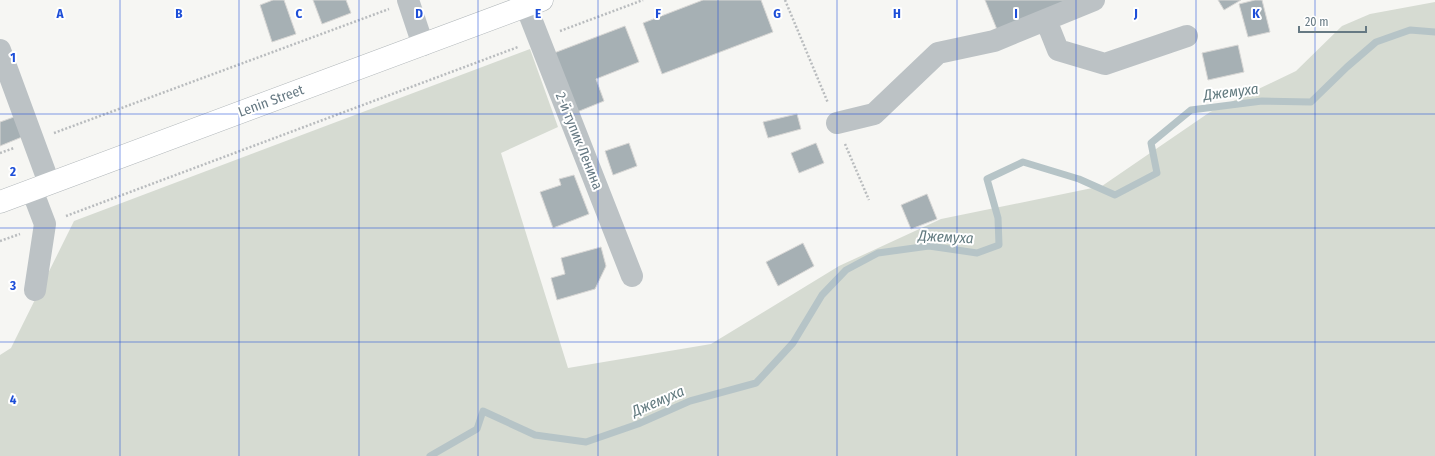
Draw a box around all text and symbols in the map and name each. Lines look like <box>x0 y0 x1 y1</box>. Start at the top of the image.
text: A <box>55 6 64 21</box>
text: B <box>175 6 183 21</box>
text: C <box>296 6 303 21</box>
text: D <box>415 6 423 21</box>
text: E <box>535 6 541 21</box>
text: F <box>655 6 661 21</box>
text: G <box>773 6 781 21</box>
text: H <box>893 6 901 21</box>
text: I <box>1014 6 1018 21</box>
text: J <box>1133 6 1138 21</box>
text: K <box>1252 6 1260 21</box>
scale bar <box>1299 8 1366 34</box>
text: 20 m <box>1305 15 1329 29</box>
text: 1 <box>10 50 16 65</box>
water label: Джемуха <box>1200 80 1260 105</box>
street label: Lenin Street <box>236 81 307 121</box>
street label: 2-й тупик Ленина <box>552 90 606 192</box>
text: 2 <box>9 164 16 179</box>
water label: Джемуха <box>916 226 974 247</box>
text: 3 <box>9 278 16 293</box>
water label: Джемуха <box>627 382 687 421</box>
text: 4 <box>10 392 17 407</box>

